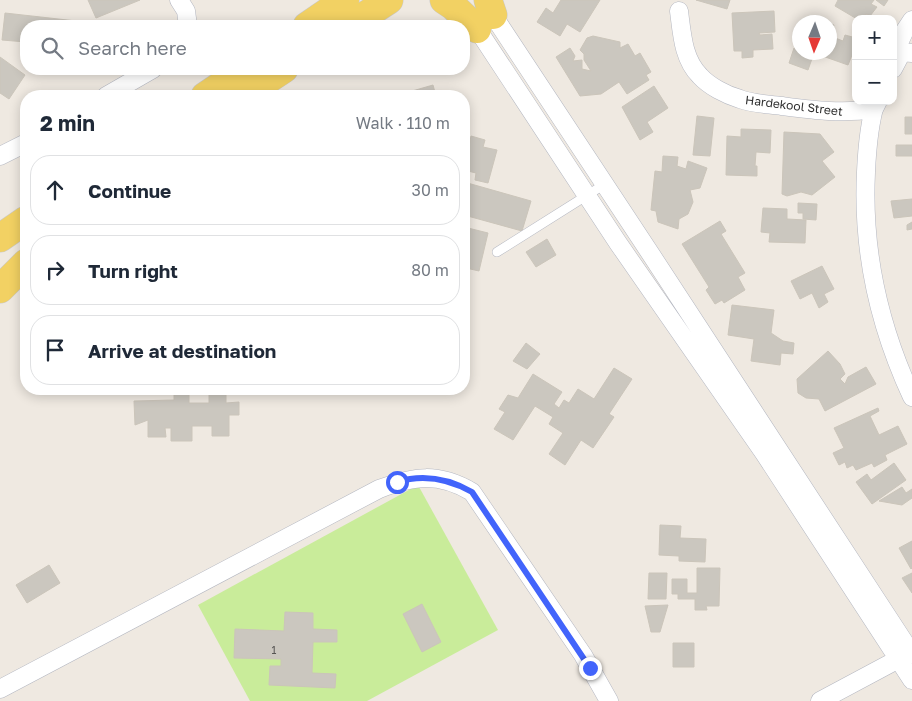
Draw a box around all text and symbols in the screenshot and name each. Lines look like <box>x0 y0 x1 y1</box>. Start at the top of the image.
north arrow <box>792 15 837 60</box>
map controls <box>852 15 897 105</box>
button: + <box>852 15 897 60</box>
search box <box>20 20 470 75</box>
icon: search <box>38 34 66 62</box>
text: Search here <box>78 36 187 59</box>
button: − <box>852 60 897 105</box>
street label: Hardekool Street <box>744 92 844 119</box>
text: 2 min <box>40 110 95 136</box>
text: Walk · 110 m <box>356 113 450 133</box>
icon: ahead <box>41 176 69 204</box>
text: Continue <box>88 179 171 202</box>
text: 30 m <box>412 180 449 200</box>
icon: right <box>41 256 69 284</box>
text: Turn right <box>88 259 178 282</box>
text: 80 m <box>411 260 449 280</box>
icon: arrive <box>41 336 69 364</box>
text: Arrive at destination <box>88 339 276 362</box>
route start <box>386 471 409 494</box>
house number: 1 <box>272 644 277 656</box>
route end <box>579 657 602 680</box>

